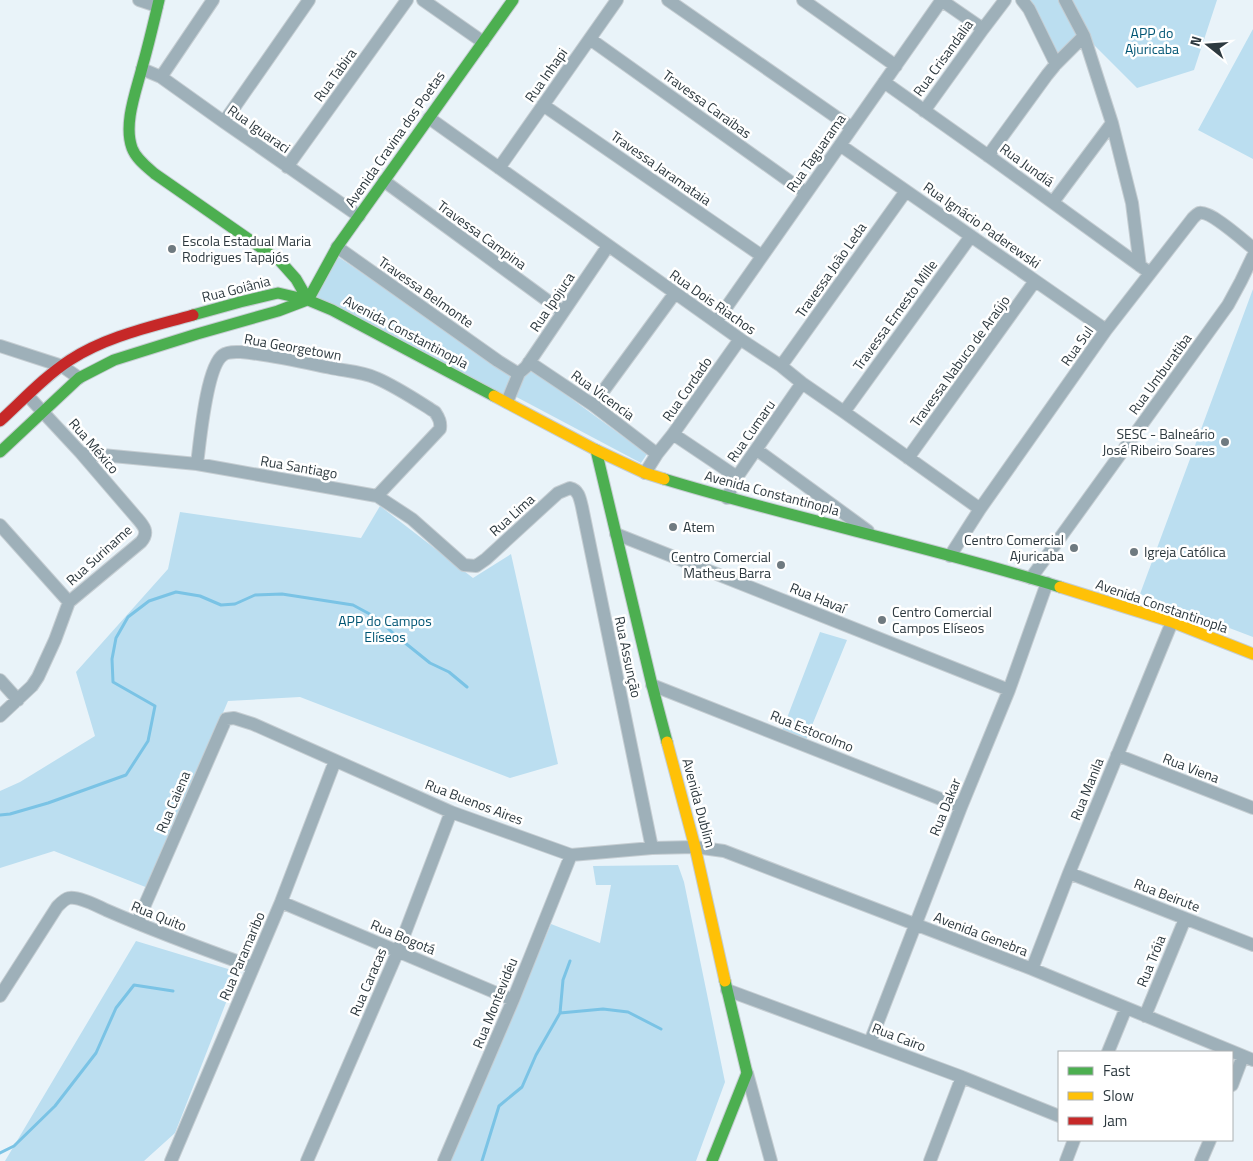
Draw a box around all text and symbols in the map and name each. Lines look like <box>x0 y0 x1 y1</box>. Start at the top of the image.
street label: Rua Crisandalia <box>908 15 978 100</box>
north arrow <box>1183 20 1233 70</box>
park label: APP do Ajuricaba <box>1125 22 1179 59</box>
text: N <box>1184 33 1207 49</box>
street label: Rua Inhapi <box>519 43 572 106</box>
street label: Rua Tabira <box>308 44 361 106</box>
street label: Travessa Caraibas <box>659 64 756 143</box>
street label: Avenida Cravina dos Poetas <box>339 66 450 211</box>
street label: Rua Iguaraci <box>224 99 295 158</box>
street label: Rua Taguarama <box>781 109 850 196</box>
street label: Travessa Jaramataia <box>607 125 716 210</box>
street label: Rua Jundiá <box>996 138 1059 191</box>
street label: Rua Ignácio Paderewski <box>919 176 1045 273</box>
street label: Travessa Campina <box>433 195 531 274</box>
street label: Travessa João Leda <box>790 218 871 321</box>
place label: Escola Estadual Maria Rodrigues Tapajós <box>182 230 311 267</box>
marker: Escola Estadual Maria Rodrigues Tapajós <box>166 243 178 255</box>
street label: Travessa Belmonte <box>374 251 478 332</box>
street label: Travessa Ernesto Mille <box>847 255 942 374</box>
street label: Rua Dois Riachos <box>666 264 761 339</box>
street label: Rua Ipojuca <box>524 268 579 336</box>
street label: Rua Goiânia <box>199 270 272 307</box>
street label: Avenida Constantinopla <box>340 290 472 373</box>
street label: Travessa Nabuco de Araújo <box>905 291 1015 431</box>
street label: Rua Sul <box>1055 322 1098 370</box>
street label: Rua Georgetown <box>243 328 343 365</box>
street label: Rua Umburatiba <box>1123 329 1196 419</box>
street label: Rua Cordado <box>657 352 717 425</box>
street label: Rua Vicencia <box>567 364 639 425</box>
street label: Rua Cumaru <box>721 395 780 466</box>
street label: Rua México <box>64 413 124 478</box>
place label: SESC - Balneário José Ribeiro Soares <box>1102 423 1215 460</box>
marker: SESC - Balneário José Ribeiro Soares <box>1219 436 1231 448</box>
street label: Rua Santiago <box>259 449 339 484</box>
street label: Avenida Constantinopla <box>702 464 842 521</box>
street label: Rua Lima <box>484 489 539 541</box>
place label: Atem <box>683 516 715 537</box>
street label: Rua Suriname <box>61 519 136 590</box>
marker: Atem <box>667 521 679 533</box>
place label: Centro Comercial Ajuricaba <box>964 529 1064 566</box>
place label: Igreja Católica <box>1144 541 1226 562</box>
marker: Centro Comercial Ajuricaba <box>1068 542 1080 554</box>
place label: Centro Comercial Matheus Barra <box>671 546 771 583</box>
marker: Igreja Católica <box>1128 546 1140 558</box>
marker: Centro Comercial Matheus Barra <box>775 559 787 571</box>
street label: Avenida Constantinopla <box>1093 573 1231 638</box>
street label: Rua Havaí <box>787 577 850 619</box>
place label: Centro Comercial Campos Elíseos <box>892 601 992 638</box>
park label: APP do Campos Elíseos <box>338 610 432 647</box>
street label: Rua Assunção <box>610 614 647 700</box>
marker: Centro Comercial Campos Elíseos <box>876 614 888 626</box>
street label: Rua Estocolmo <box>767 704 857 757</box>
street label: Rua Viena <box>1160 747 1222 788</box>
street label: Rua Manila <box>1064 754 1109 823</box>
street label: Avenida Dublim <box>677 756 721 850</box>
street label: Rua Caiena <box>150 768 195 836</box>
street label: Rua Buenos Aires <box>422 773 526 830</box>
street label: Rua Dakar <box>923 775 966 839</box>
street label: Rua Beirute <box>1131 872 1203 917</box>
street label: Rua Quito <box>128 895 190 936</box>
street label: Avenida Genebra <box>931 906 1031 961</box>
street label: Rua Paramaribo <box>213 908 270 1003</box>
street label: Rua Bogotá <box>368 913 439 960</box>
street label: Rua Tróia <box>1131 932 1170 990</box>
street label: Rua Caracas <box>344 944 391 1019</box>
street label: Rua Montevidéu <box>467 954 522 1051</box>
street label: Rua Cairo <box>869 1017 929 1056</box>
legend <box>1058 1051 1233 1141</box>
text: Fast <box>1103 1059 1131 1082</box>
text: Slow <box>1103 1084 1134 1107</box>
text: Jam <box>1103 1109 1127 1132</box>

